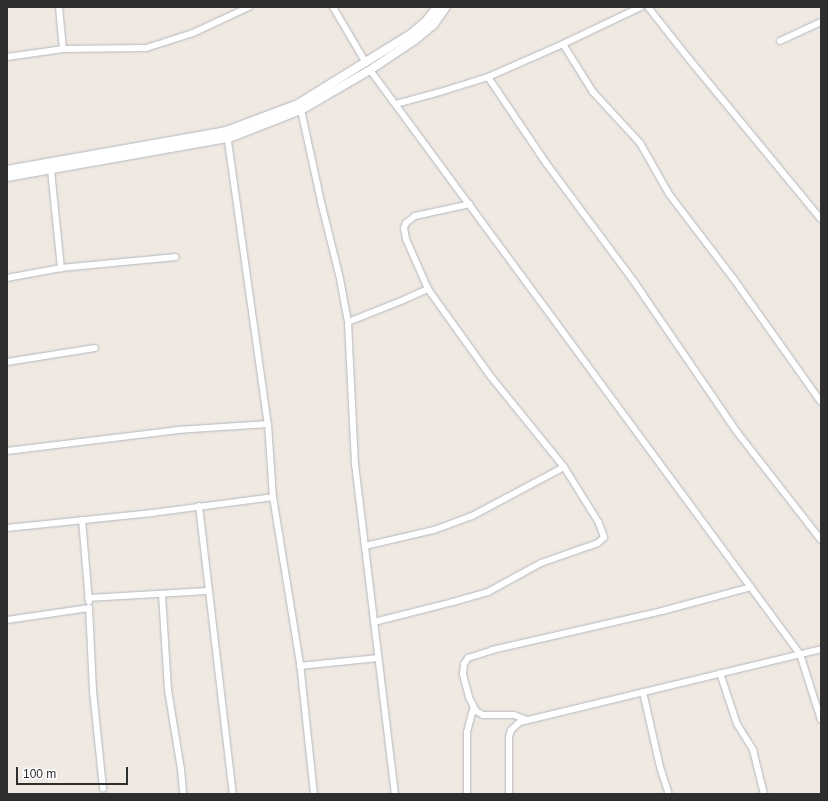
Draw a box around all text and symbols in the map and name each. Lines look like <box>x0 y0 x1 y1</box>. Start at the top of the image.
scale bar <box>18 759 130 785</box>
text: 100 m <box>23 767 56 781</box>

